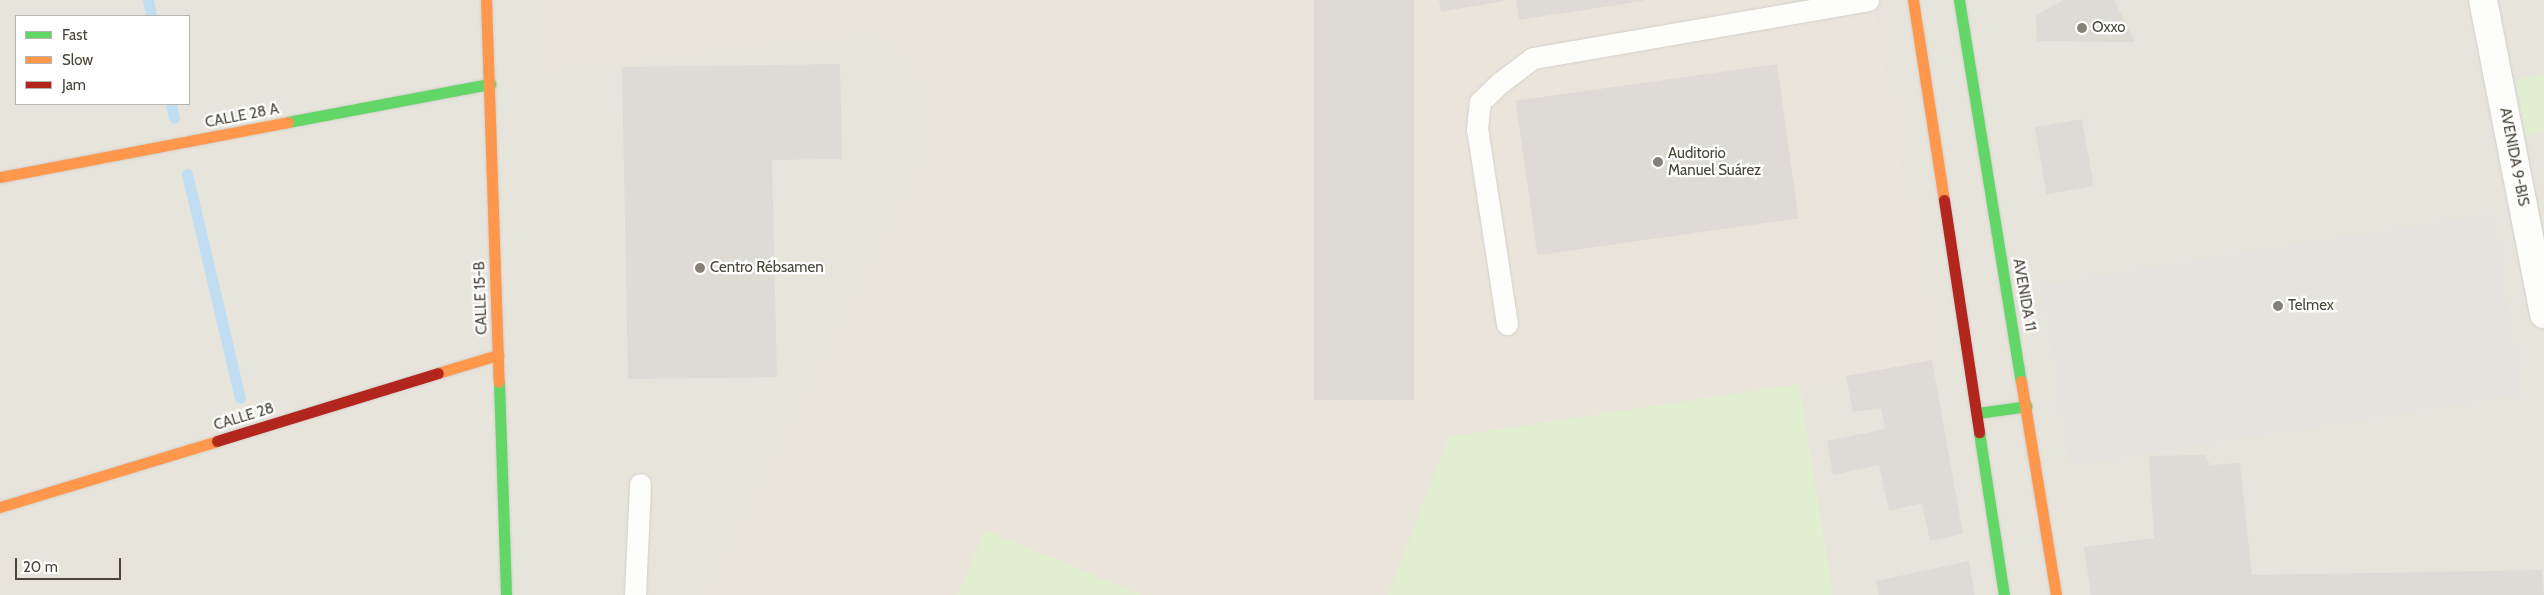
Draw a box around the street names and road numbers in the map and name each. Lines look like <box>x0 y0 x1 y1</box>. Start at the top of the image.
street label: CALLE 28 A <box>204 100 280 132</box>
street label: AVENIDA 9-BIS <box>2496 106 2532 208</box>
street label: AVENIDA 11 <box>2009 257 2039 333</box>
street label: CALLE 15-B <box>471 261 491 335</box>
street label: CALLE 28 <box>212 399 276 435</box>

